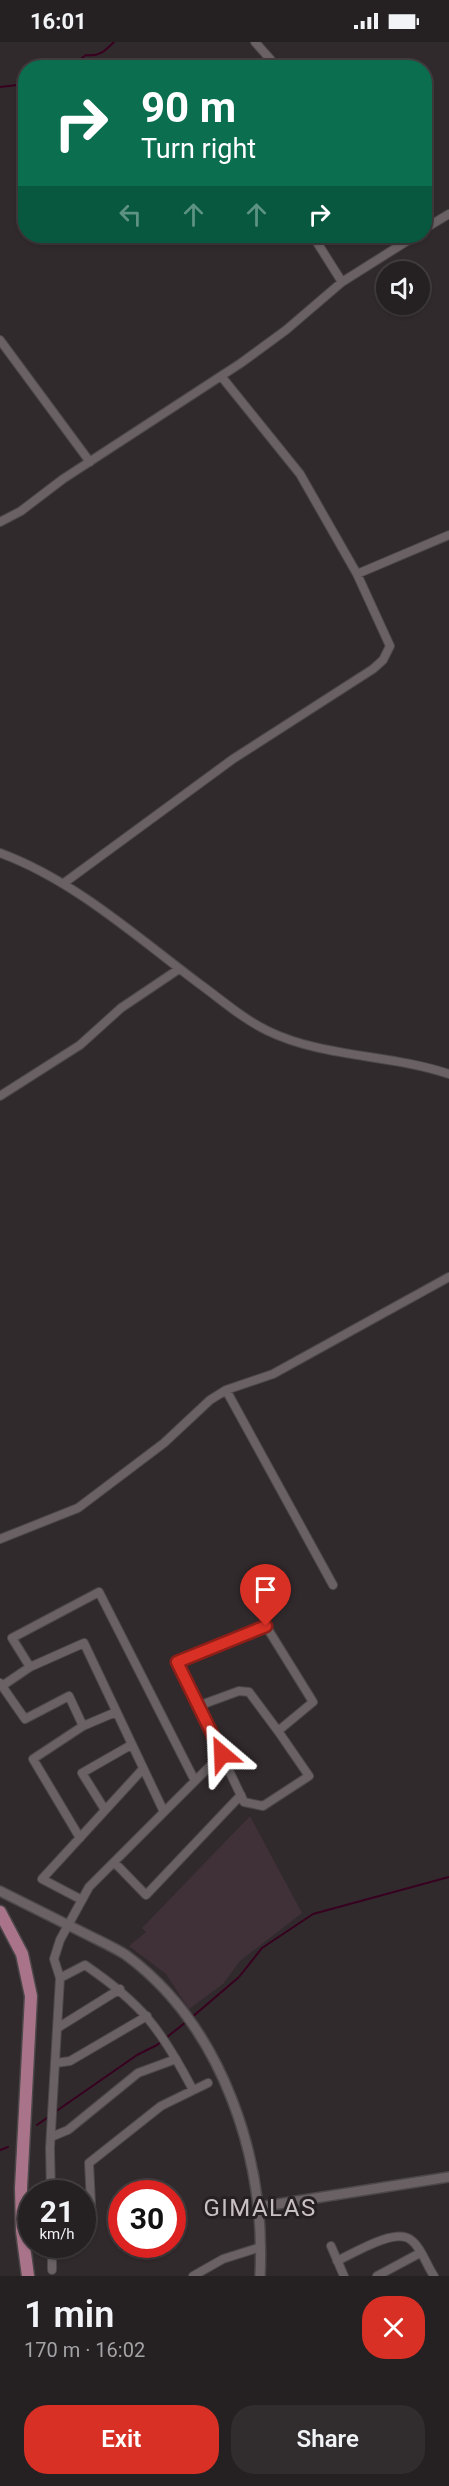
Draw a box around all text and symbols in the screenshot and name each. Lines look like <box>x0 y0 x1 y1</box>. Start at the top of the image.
text: 16:01 <box>30 9 87 34</box>
text: 90 m <box>141 83 236 132</box>
icon: right <box>42 84 120 162</box>
text: Turn right <box>141 133 256 165</box>
icon: left <box>114 198 147 231</box>
icon: ahead <box>177 198 210 231</box>
icon: ahead <box>240 198 273 231</box>
icon: right <box>303 198 336 231</box>
map controls <box>376 261 430 315</box>
button: sound <box>376 261 430 315</box>
pin <box>240 1564 291 1626</box>
icon: arrive <box>249 1573 282 1606</box>
position arrow <box>190 1722 254 1786</box>
speed limit sign: 30 <box>108 2180 186 2258</box>
text: 21 <box>40 2194 74 2229</box>
district label: GIMALAS <box>203 2194 317 2222</box>
text: km/h <box>39 2225 75 2243</box>
text: 1 min <box>24 2294 114 2336</box>
button: close <box>362 2296 425 2359</box>
text: 170 m · 16:02 <box>24 2338 145 2362</box>
button: Exit <box>24 2405 219 2474</box>
button: Share <box>231 2405 425 2474</box>

